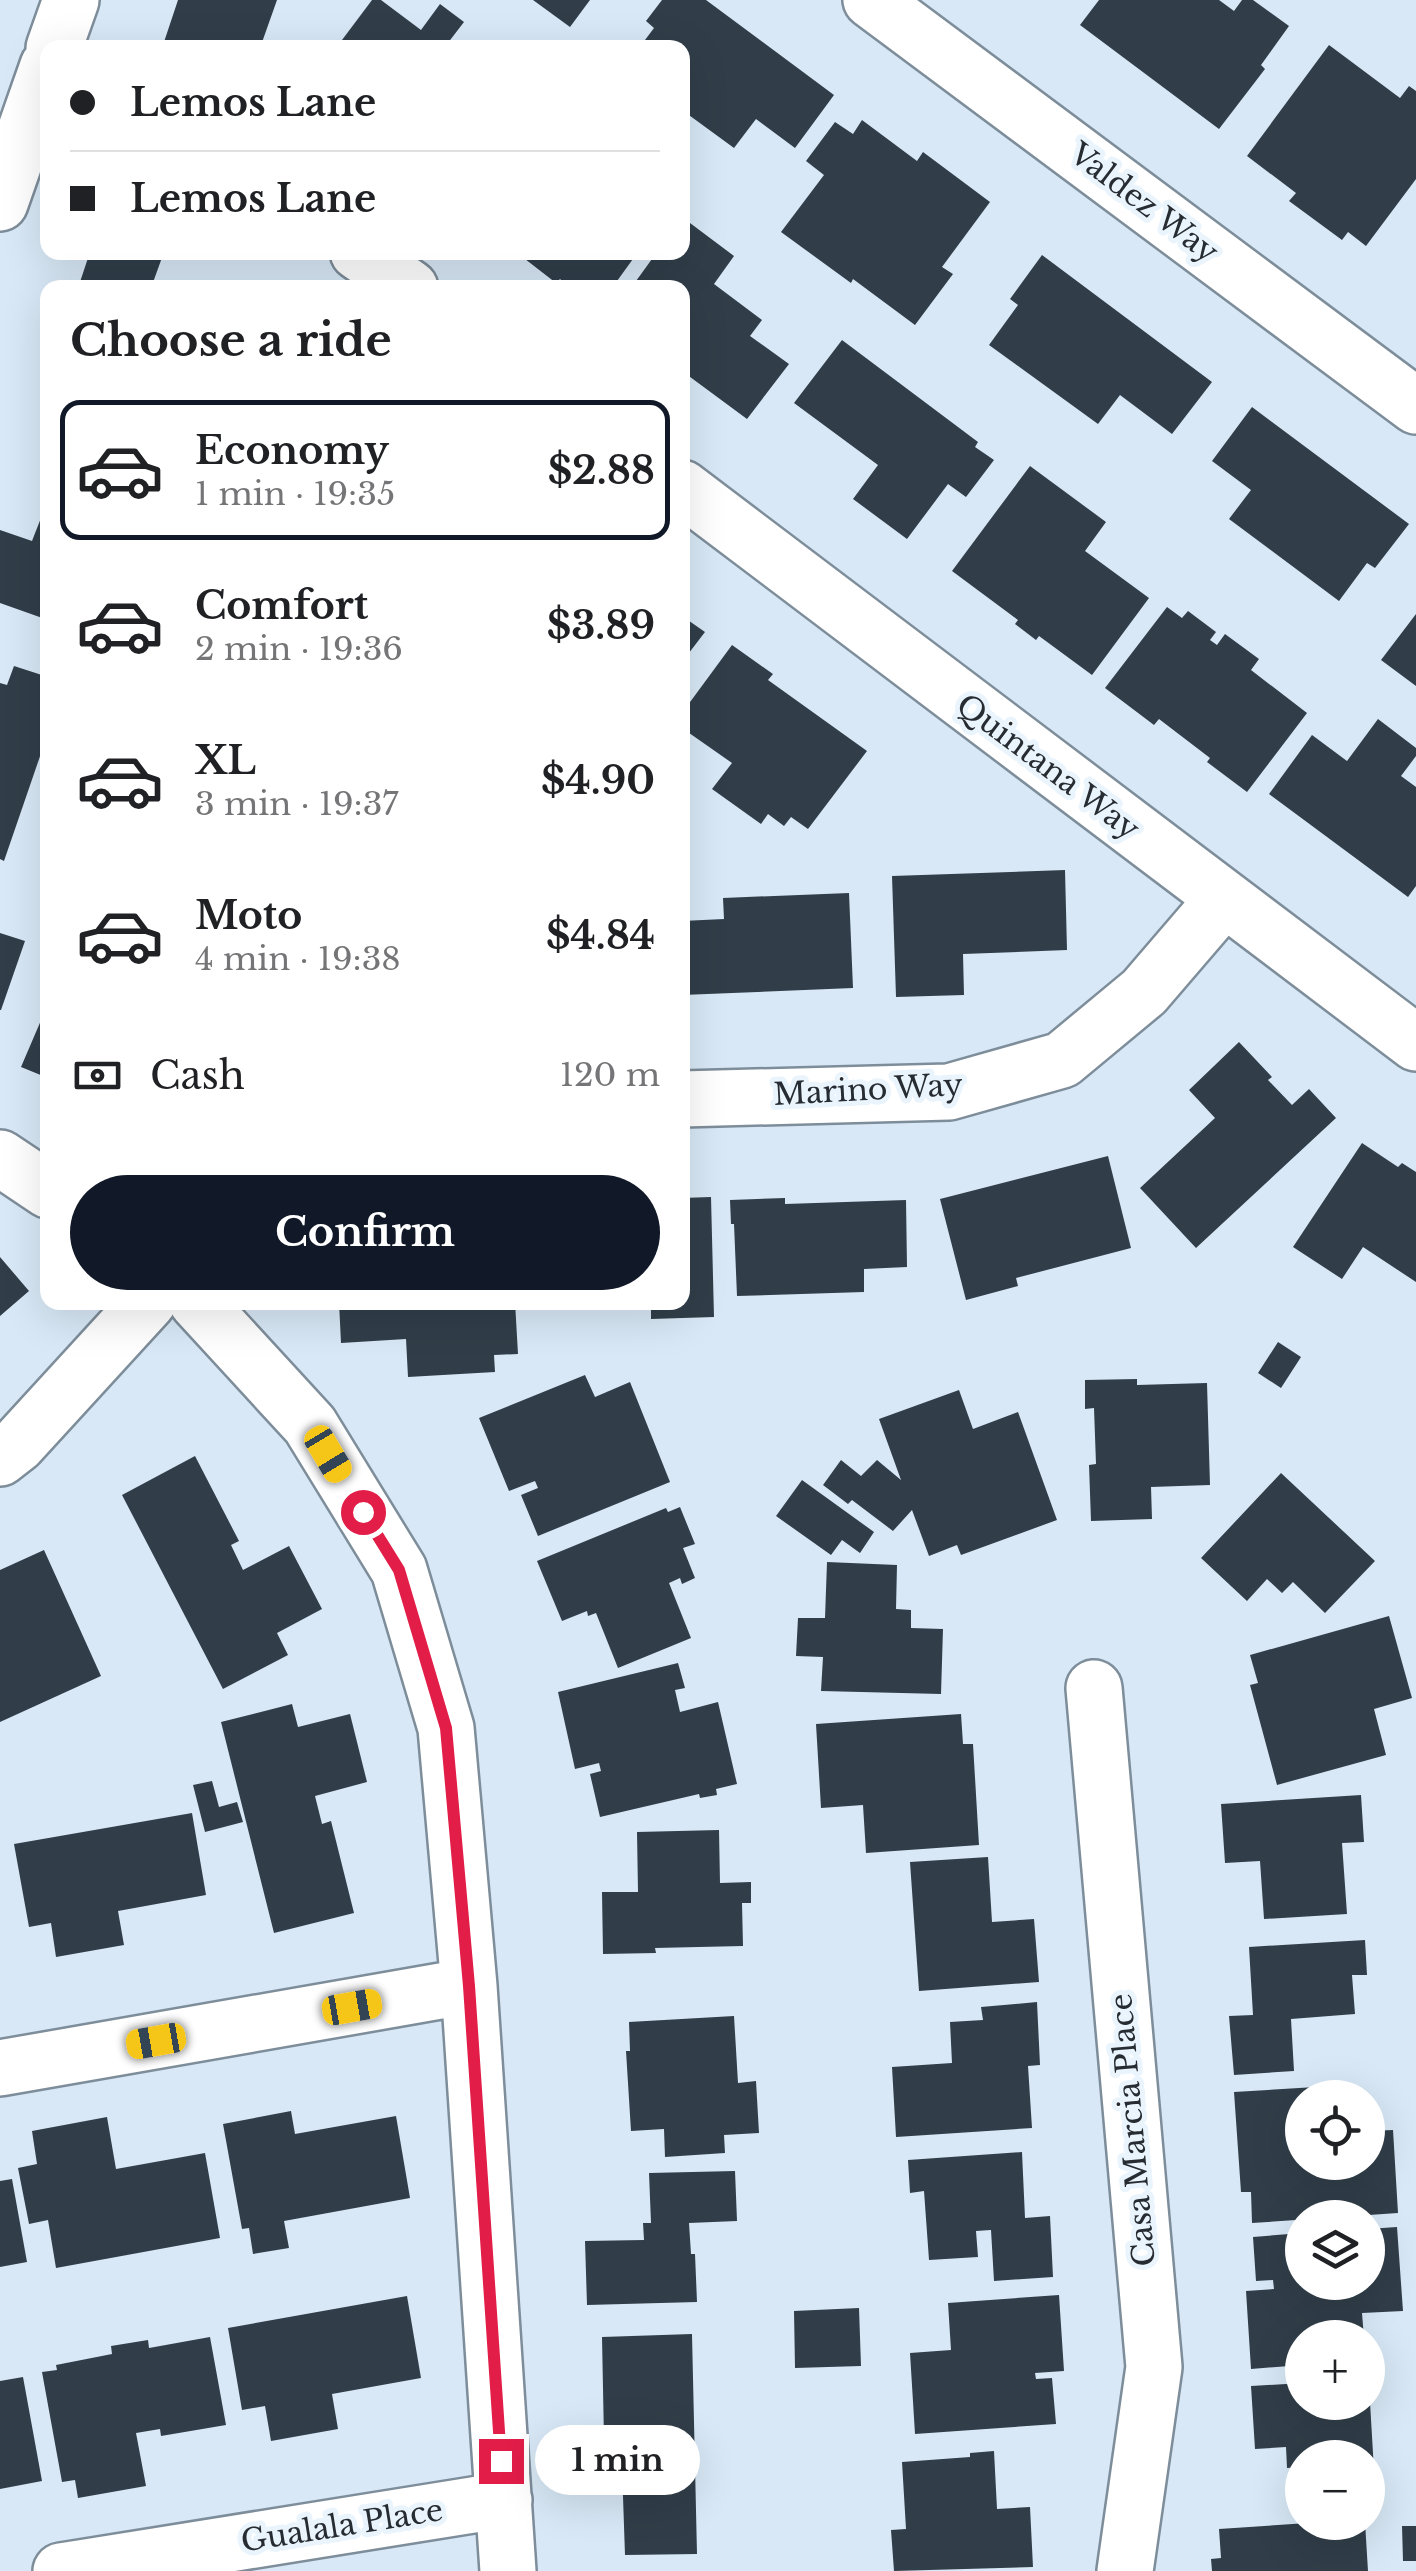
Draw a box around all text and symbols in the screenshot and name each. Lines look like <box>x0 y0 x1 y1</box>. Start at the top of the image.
text: Lemos Lane <box>130 79 376 126</box>
street label: Valdez Way <box>1062 134 1226 270</box>
text: Lemos Lane <box>130 175 376 222</box>
text: Choose a ride <box>70 312 392 368</box>
icon: car <box>75 425 165 515</box>
text: Economy <box>195 427 389 474</box>
text: $2.88 <box>548 447 655 494</box>
text: 1 min · 19:35 <box>195 474 395 514</box>
icon: car <box>75 580 165 670</box>
text: Comfort <box>195 582 368 629</box>
text: $3.89 <box>547 602 655 649</box>
text: 2 min · 19:36 <box>195 629 403 669</box>
street label: Quintana Way <box>949 686 1147 847</box>
icon: car <box>75 735 165 825</box>
text: XL <box>195 737 256 784</box>
text: $4.90 <box>541 757 655 804</box>
text: 3 min · 19:37 <box>195 784 398 824</box>
icon: car <box>75 890 165 980</box>
text: Moto <box>195 892 302 939</box>
text: $4.84 <box>546 912 655 959</box>
text: 4 min · 19:38 <box>195 939 401 979</box>
icon: cash <box>70 1048 125 1103</box>
text: Cash <box>150 1052 245 1099</box>
text: 120 m <box>560 1055 660 1095</box>
street label: Marino Way <box>772 1066 963 1113</box>
button: Confirm <box>70 1175 660 1290</box>
car <box>300 1421 356 1487</box>
route start <box>341 1490 386 1535</box>
car <box>320 1987 384 2027</box>
street label: Casa Marcia Place <box>1102 1992 1163 2268</box>
car <box>124 2021 188 2061</box>
map controls <box>1285 2080 1385 2540</box>
button: locate <box>1285 2080 1385 2180</box>
button: layers <box>1285 2200 1385 2300</box>
button: + <box>1285 2320 1385 2420</box>
callout: 1 min <box>536 2426 701 2496</box>
route end <box>479 2439 524 2484</box>
text: 1 min <box>571 2440 664 2480</box>
button: − <box>1285 2440 1385 2540</box>
street label: Gualala Place <box>238 2491 446 2560</box>

